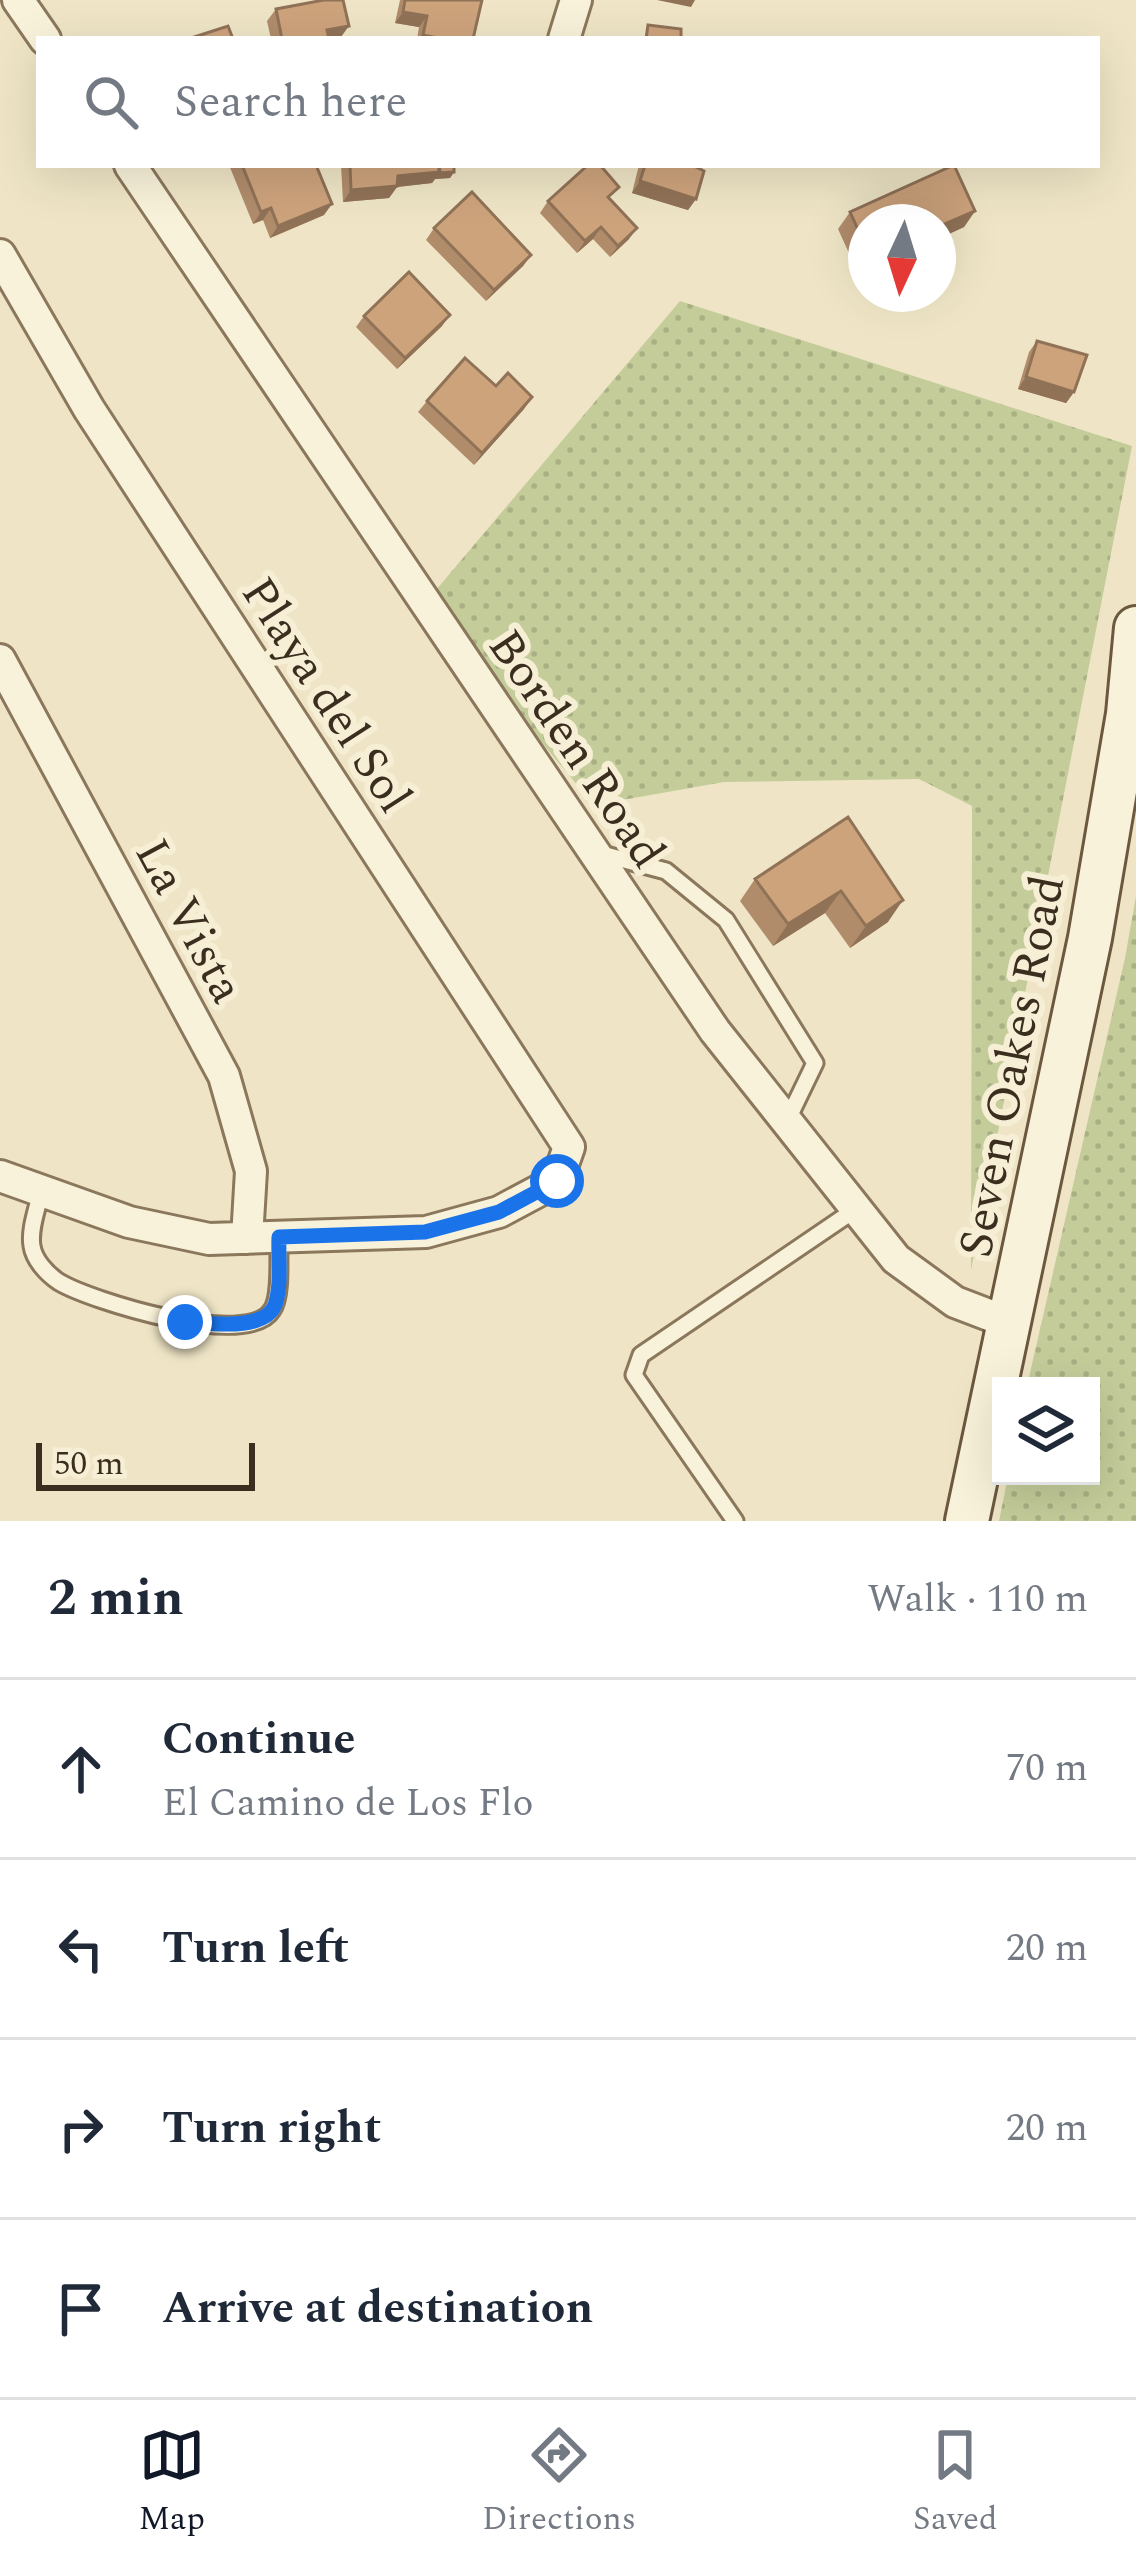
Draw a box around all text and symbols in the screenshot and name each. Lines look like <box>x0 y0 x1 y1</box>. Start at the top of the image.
search box <box>36 36 1100 168</box>
text: Search here <box>174 68 407 137</box>
icon: search <box>78 69 144 135</box>
north arrow <box>848 204 956 312</box>
street label: Playa del Sol <box>222 563 430 828</box>
street label: Borden Road <box>469 615 683 884</box>
street label: La Vista <box>115 826 263 1016</box>
street label: Seven Oakes Road <box>940 869 1085 1264</box>
route start <box>530 1154 584 1208</box>
route end <box>158 1295 212 1349</box>
map controls <box>992 1377 1100 1485</box>
button: layers <box>992 1377 1100 1485</box>
scale bar <box>36 1437 255 1490</box>
text: 50 m <box>54 1439 124 1489</box>
text: 2 min <box>48 1560 184 1638</box>
text: Walk · 110 m <box>867 1570 1088 1629</box>
text: Continue <box>162 1705 355 1774</box>
icon: ahead <box>48 1736 114 1802</box>
text: 70 m <box>1006 1739 1088 1798</box>
text: El Camino de Los Flo <box>162 1774 534 1833</box>
text: Turn left <box>162 1914 349 1983</box>
icon: left <box>48 1916 114 1982</box>
text: 20 m <box>1006 1919 1088 1978</box>
text: Turn right <box>162 2094 381 2163</box>
icon: right <box>48 2096 114 2162</box>
text: 20 m <box>1006 2099 1088 2158</box>
text: Arrive at destination <box>162 2274 593 2343</box>
icon: arrive <box>48 2276 114 2342</box>
tab: Map <box>138 2422 205 2544</box>
tab: Directions <box>482 2422 636 2544</box>
tab: Saved <box>913 2422 998 2544</box>

